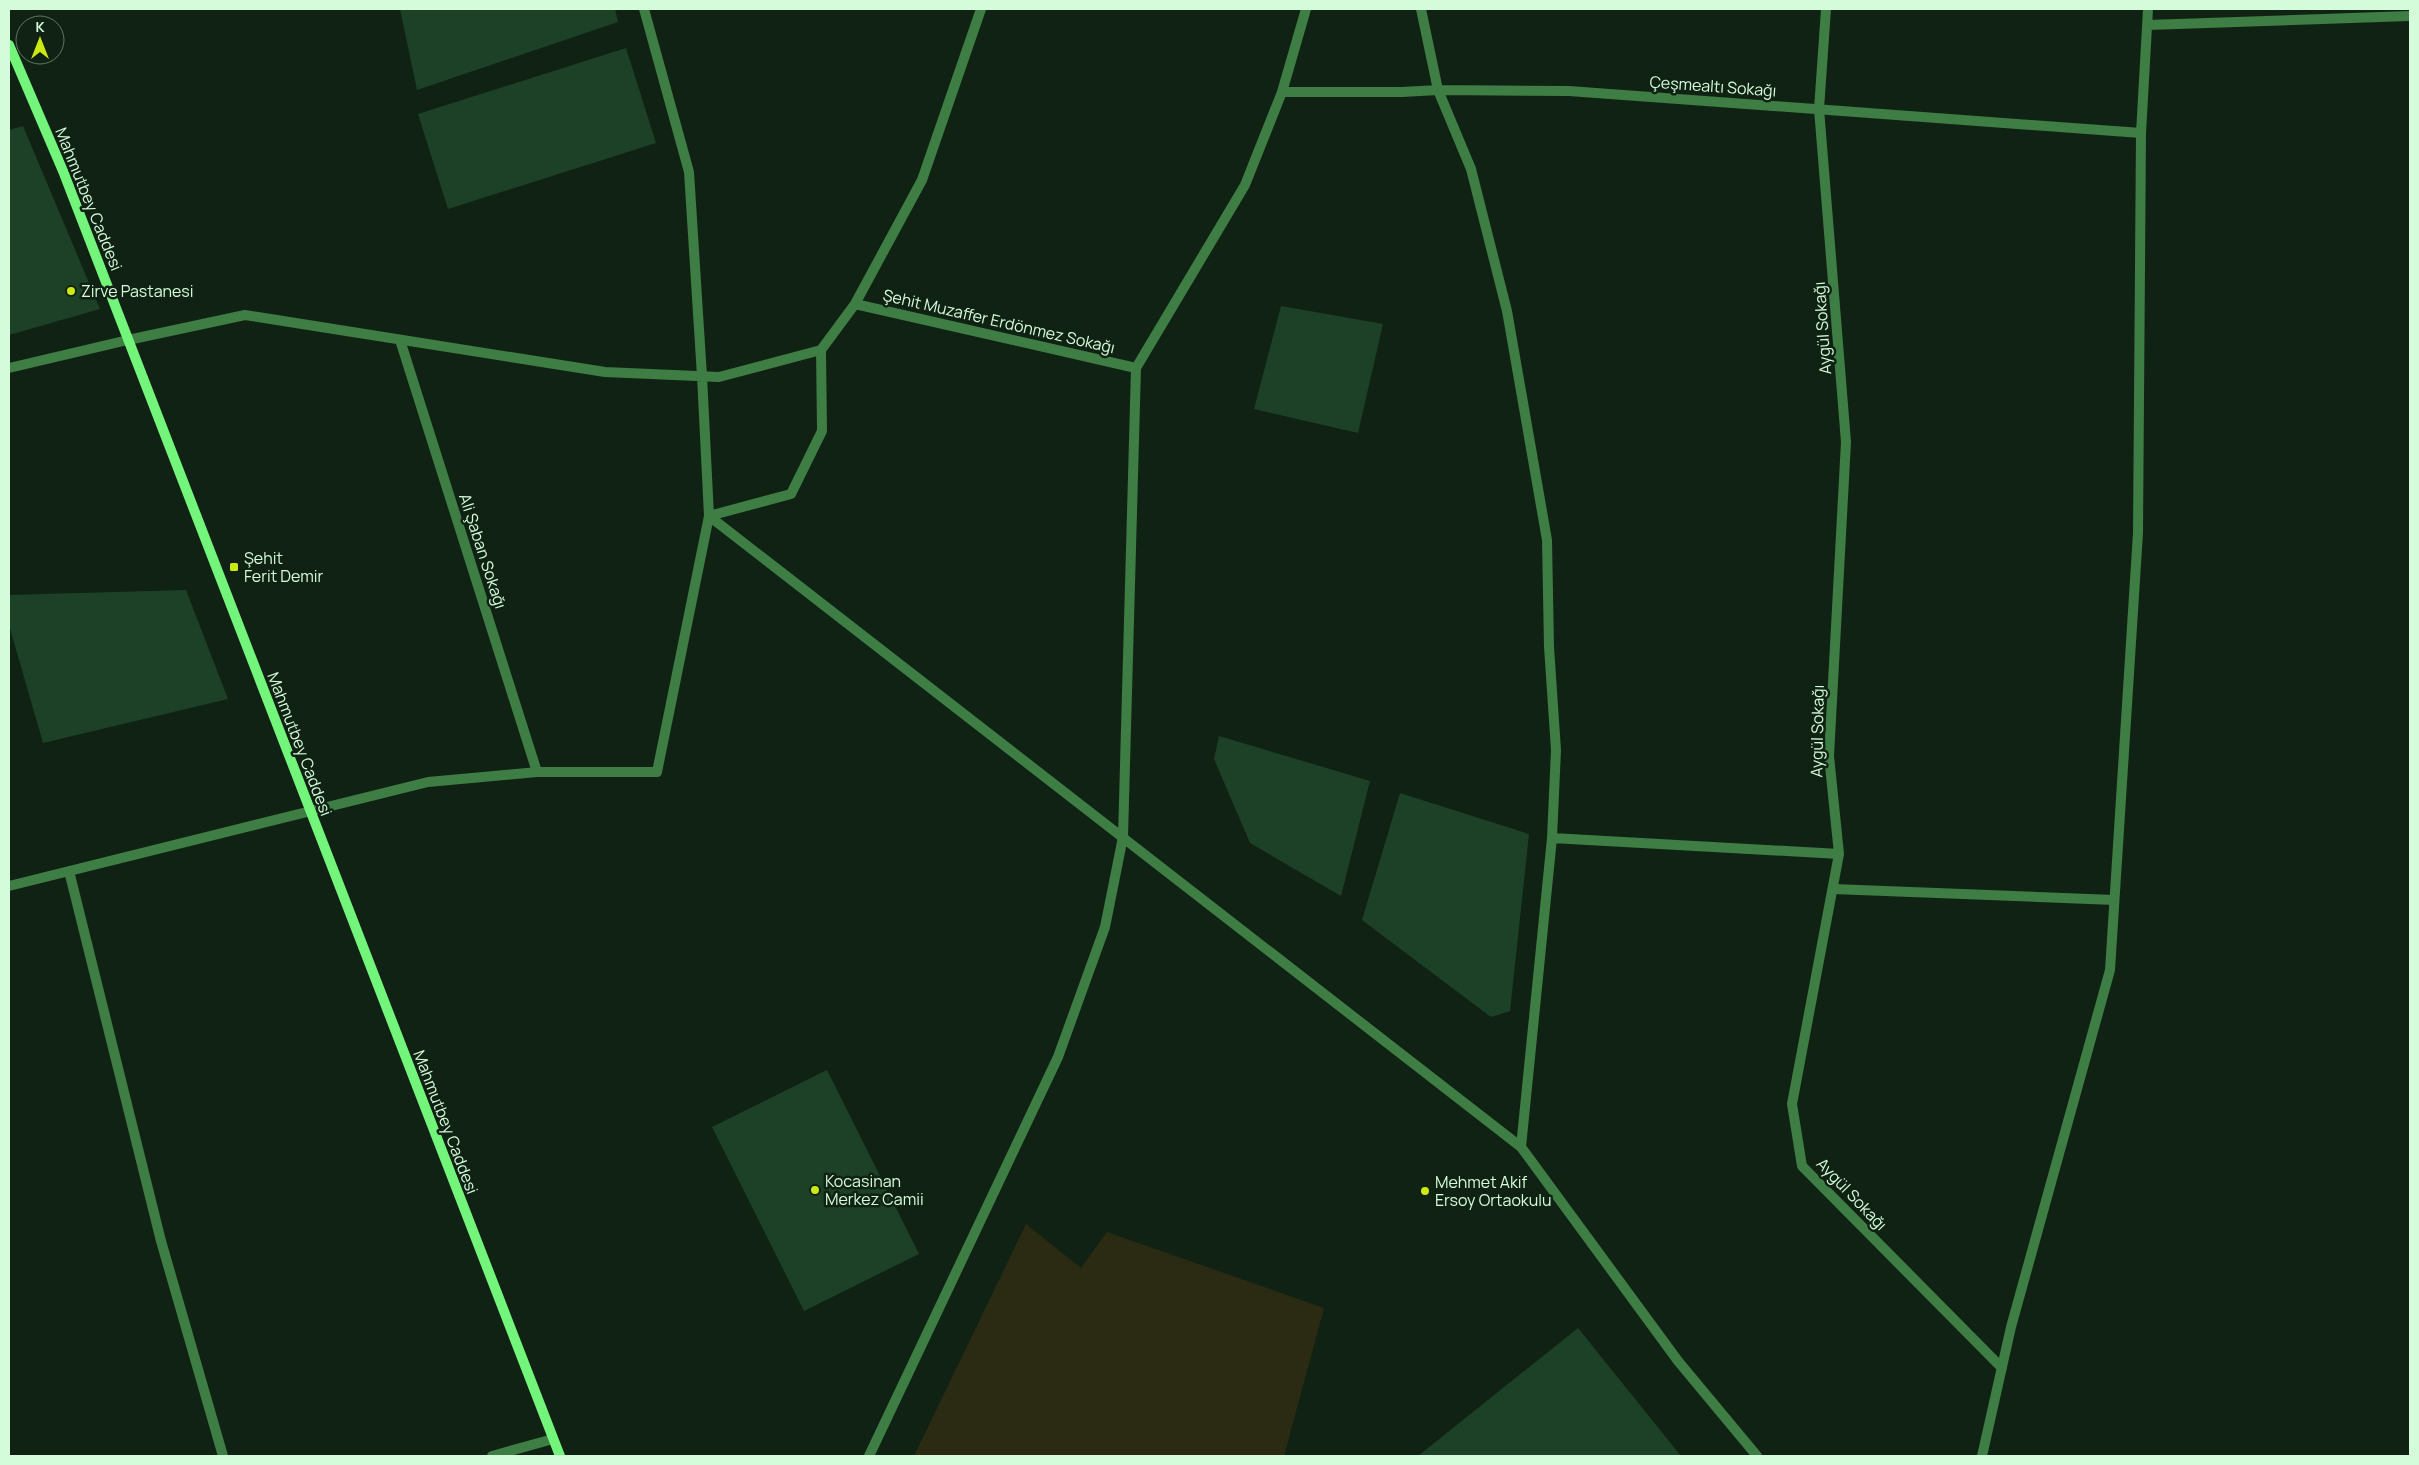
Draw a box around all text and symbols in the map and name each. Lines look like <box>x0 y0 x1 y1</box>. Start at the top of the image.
north arrow <box>15 15 65 65</box>
text: K <box>35 17 45 36</box>
street label: Çeşmealtı Sokağı <box>1649 71 1777 101</box>
street label: Mahmutbey Caddesi <box>50 124 128 274</box>
place label: Zirve Pastanesi <box>81 280 194 302</box>
street label: Aygül Sokağı <box>1808 281 1836 375</box>
street label: Şehit Muzaffer Erdönmez Sokağı <box>881 284 1117 358</box>
marker: Zirve Pastanesi <box>65 285 77 297</box>
street label: Ali Şaban Sokağı <box>454 491 512 611</box>
place label: Şehit Ferit Demir <box>244 547 323 587</box>
marker: Şehit Ferit Demir <box>228 561 240 573</box>
street label: Mahmutbey Caddesi <box>262 669 338 819</box>
street label: Aygül Sokağı <box>1805 684 1829 778</box>
street label: Mahmutbey Caddesi <box>408 1047 484 1197</box>
street label: Aygül Sokağı <box>1812 1153 1892 1235</box>
place label: Kocasinan Merkez Camii <box>825 1170 924 1210</box>
place label: Mehmet Akif Ersoy Ortaokulu <box>1435 1171 1552 1211</box>
marker: Kocasinan Merkez Camii <box>809 1184 821 1196</box>
marker: Mehmet Akif Ersoy Ortaokulu <box>1419 1185 1431 1197</box>

